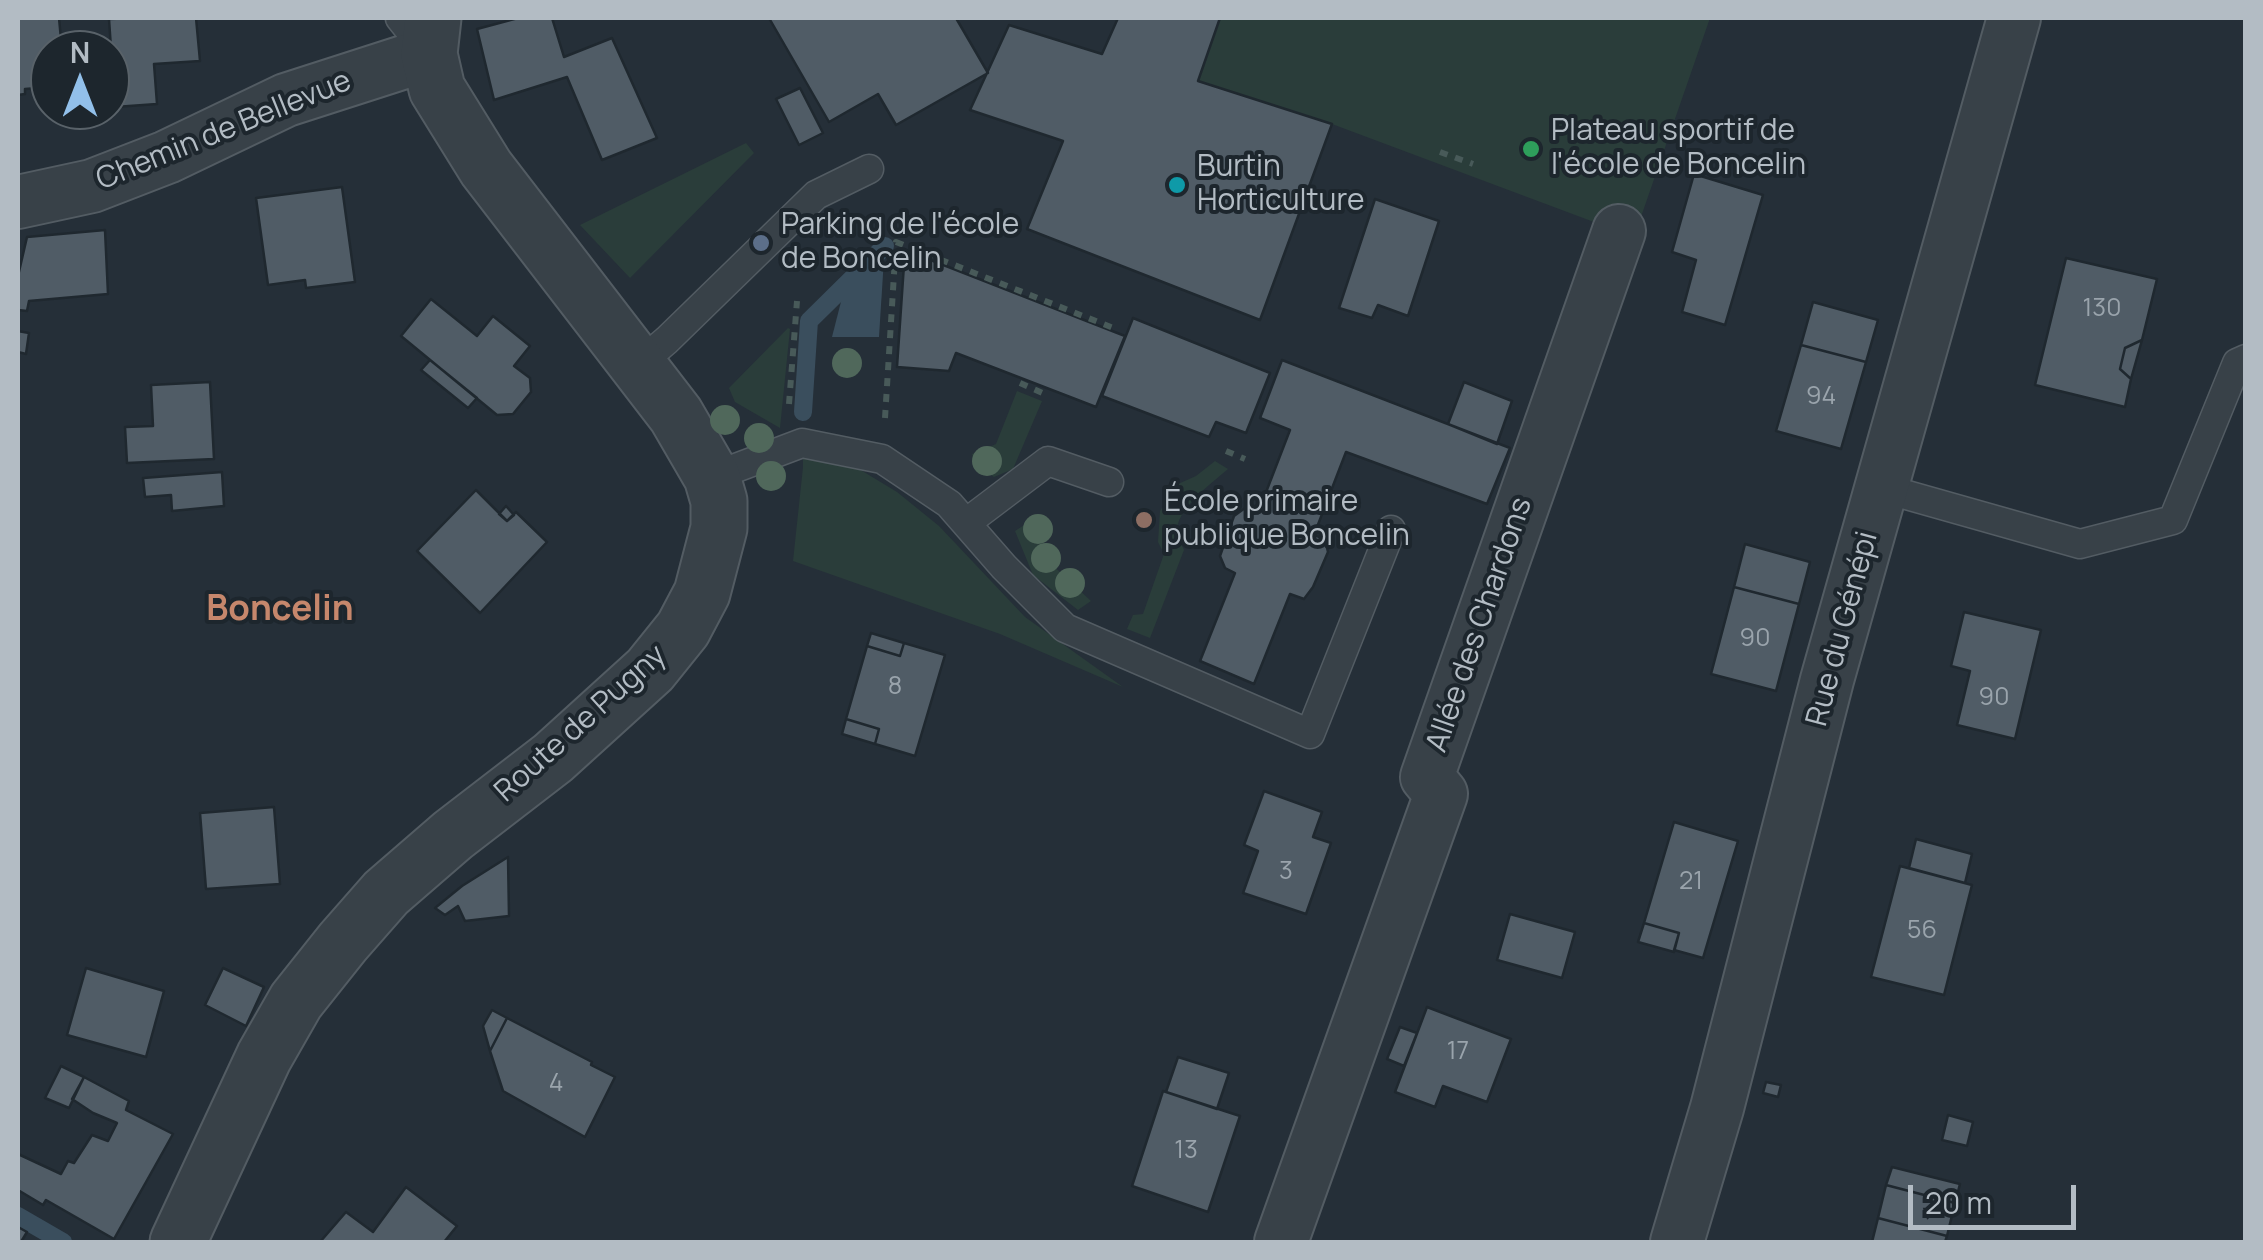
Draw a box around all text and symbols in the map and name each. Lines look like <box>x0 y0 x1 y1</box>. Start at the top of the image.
north arrow <box>30 30 130 130</box>
text: N <box>70 33 90 71</box>
street label: Chemin de Bellevue <box>91 63 357 199</box>
place label: Plateau sportif de l'école de Boncelin <box>1551 114 1806 184</box>
marker: Plateau sportif de l'école de Boncelin <box>1520 138 1542 160</box>
place label: Burtin Horticulture <box>1197 150 1364 220</box>
marker: Burtin Horticulture <box>1166 174 1188 196</box>
place label: Parking de l'école de Boncelin <box>781 208 1019 278</box>
marker: Parking de l'école de Boncelin <box>750 232 772 254</box>
house number: 130 <box>2083 294 2121 324</box>
house number: 94 <box>1806 382 1836 412</box>
place label: École primaire publique Boncelin <box>1164 485 1410 556</box>
street label: Allée des Chardons <box>1420 493 1540 757</box>
marker: École primaire publique Boncelin <box>1133 509 1155 531</box>
street label: Rue du Génépi <box>1800 528 1886 730</box>
district label: Boncelin <box>206 589 354 631</box>
house number: 90 <box>1740 624 1770 654</box>
street label: Route de Pugny <box>488 638 674 810</box>
house number: 8 <box>888 672 902 702</box>
house number: 90 <box>1979 683 2009 713</box>
house number: 3 <box>1279 857 1293 887</box>
house number: 21 <box>1679 867 1703 897</box>
house number: 56 <box>1907 916 1937 946</box>
house number: 17 <box>1447 1037 1469 1067</box>
house number: 4 <box>549 1069 563 1099</box>
house number: 13 <box>1174 1136 1198 1166</box>
scale bar <box>1913 1165 2080 1227</box>
text: 20 m <box>1925 1182 1992 1223</box>

